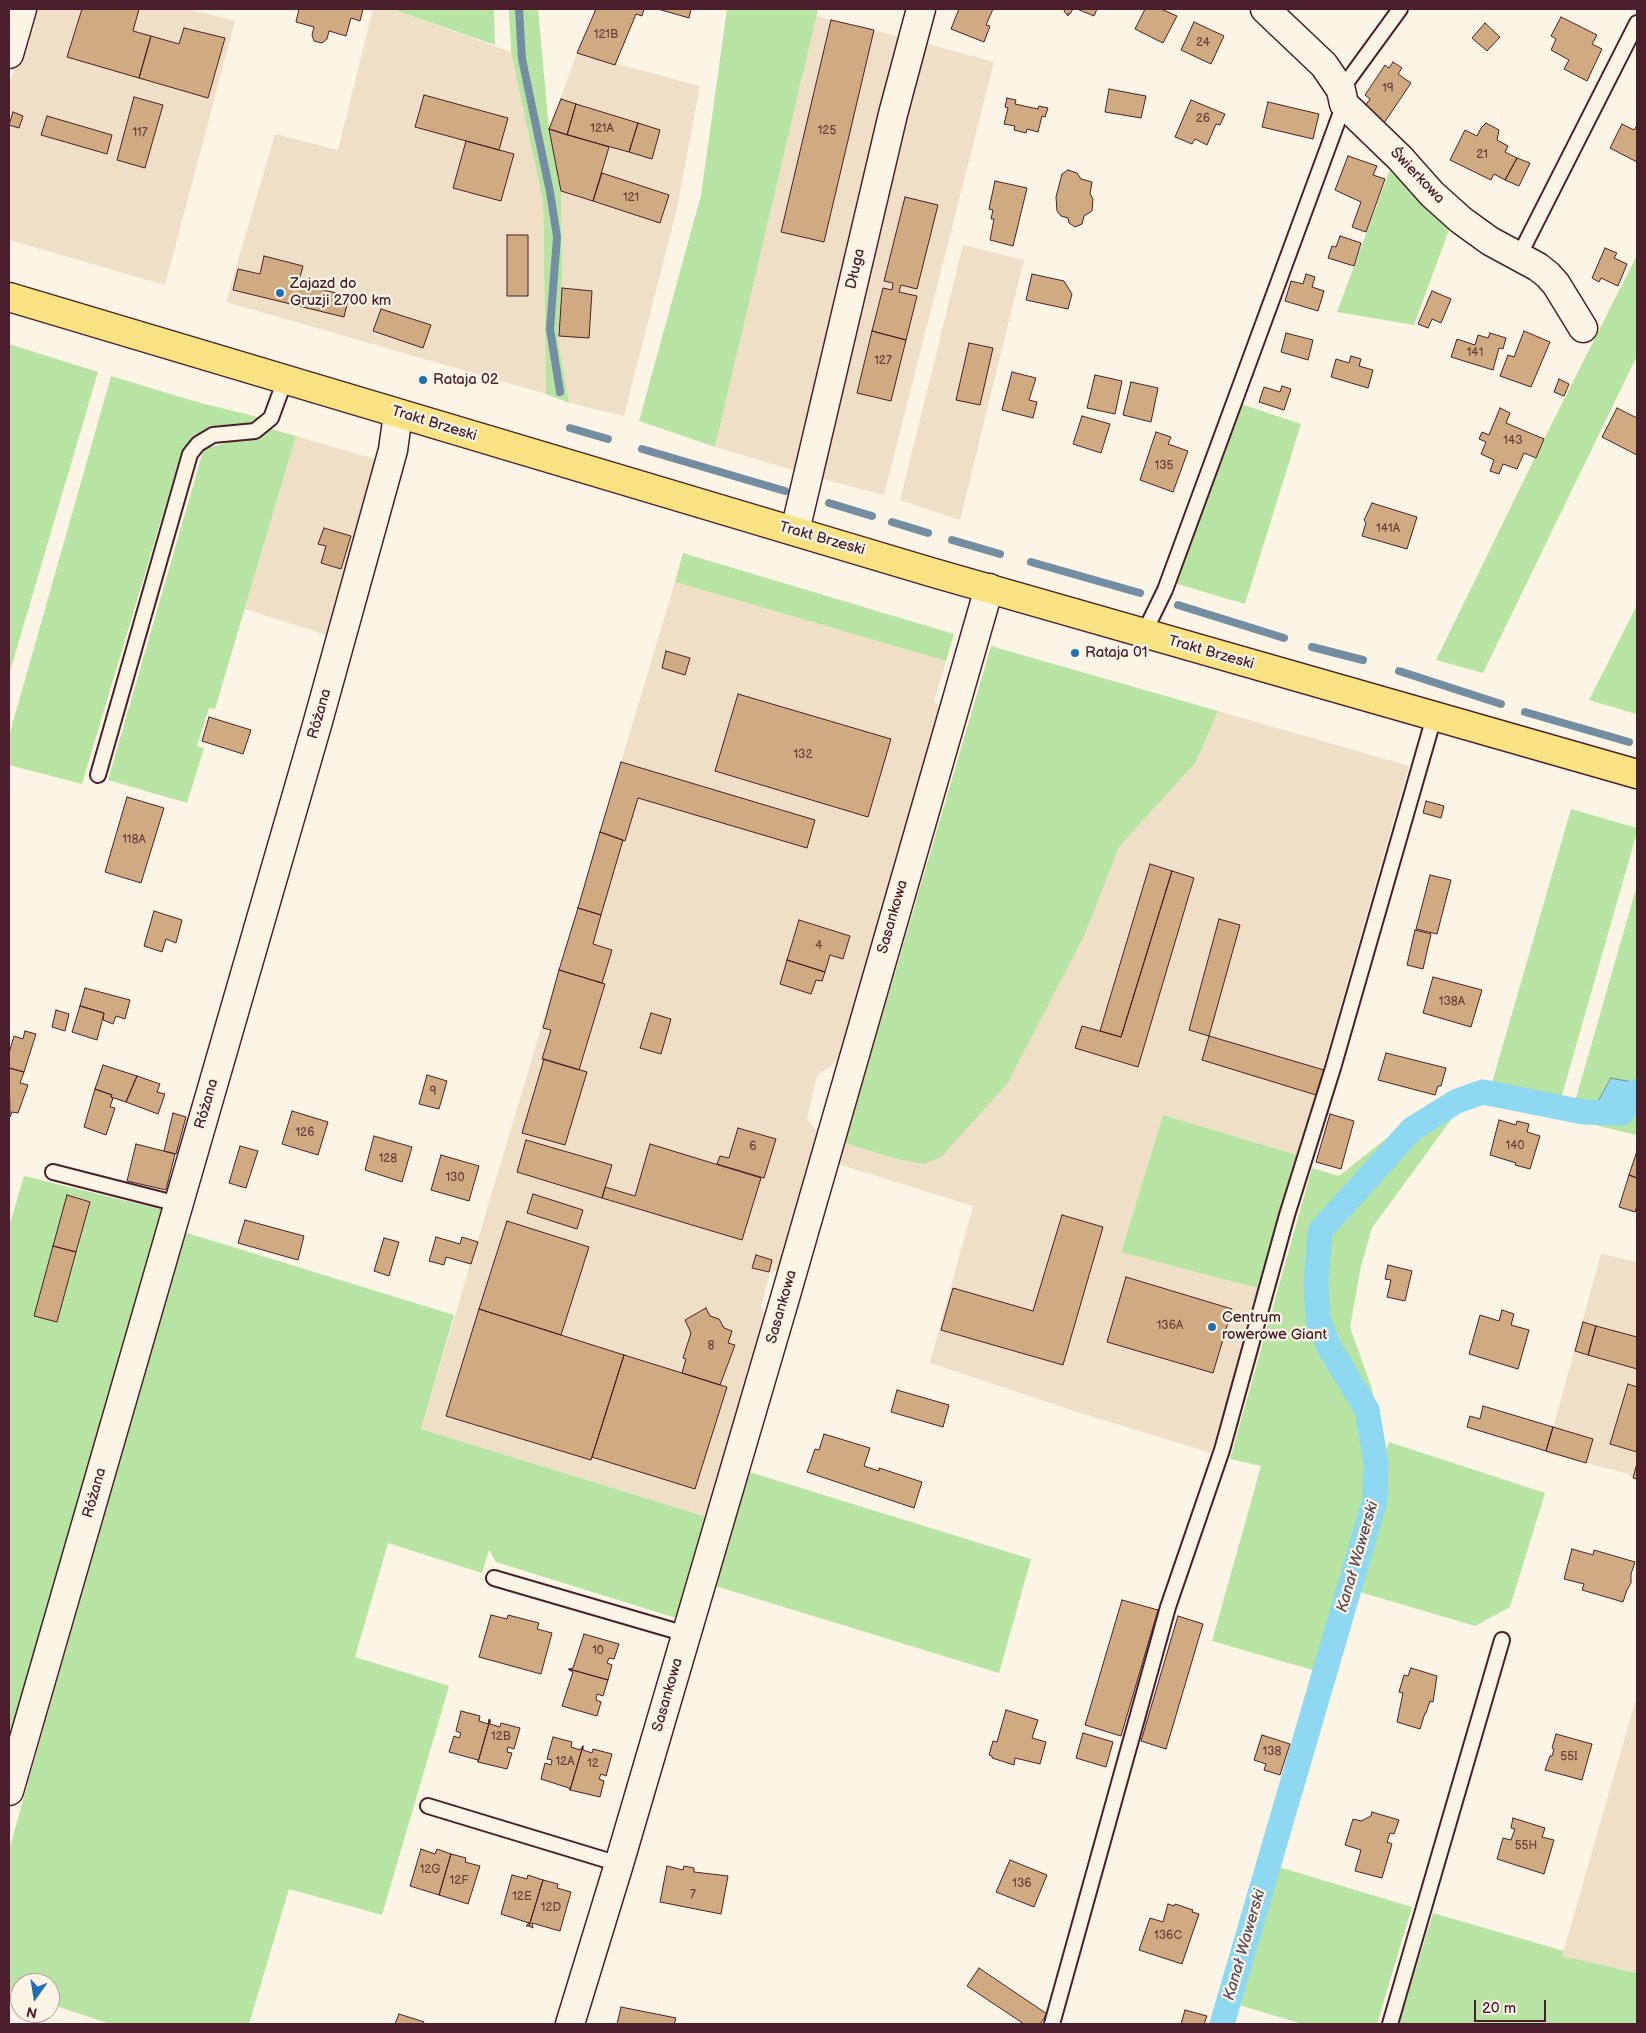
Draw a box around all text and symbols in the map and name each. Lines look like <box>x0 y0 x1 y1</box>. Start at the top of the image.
house number: 121B <box>594 28 618 42</box>
house number: 24 <box>1196 36 1210 50</box>
house number: 19 <box>1382 82 1394 96</box>
house number: 26 <box>1196 112 1210 126</box>
house number: 121A <box>590 122 614 136</box>
house number: 125 <box>818 124 836 138</box>
house number: 117 <box>132 126 148 140</box>
street label: Świerkowa <box>1386 144 1448 208</box>
house number: 21 <box>1476 148 1488 162</box>
house number: 121 <box>623 191 639 205</box>
street label: Długa <box>843 247 869 291</box>
place label: Zajazd do Gruzji 2700 km <box>290 275 391 310</box>
marker: Zajazd do Gruzji 2700 km <box>274 287 286 299</box>
house number: 141 <box>1467 346 1483 360</box>
house number: 127 <box>874 354 892 368</box>
place label: Rataja 02 <box>433 371 499 389</box>
marker: Rataja 02 <box>417 374 429 386</box>
street label: Trakt Brzeski <box>389 402 479 446</box>
house number: 143 <box>1503 434 1523 448</box>
house number: 135 <box>1155 459 1173 473</box>
street label: Trakt Brzeski <box>777 518 867 560</box>
house number: 141A <box>1376 522 1400 536</box>
street label: Trakt Brzeski <box>1166 632 1256 674</box>
place label: Rataja 01 <box>1085 644 1148 662</box>
marker: Rataja 01 <box>1069 647 1081 659</box>
street label: Różana <box>304 687 336 741</box>
house number: 132 <box>793 748 813 762</box>
house number: 118A <box>122 833 146 847</box>
street label: Sasankowa <box>874 878 912 956</box>
house number: 4 <box>815 939 823 953</box>
house number: 138A <box>1439 995 1465 1009</box>
street label: Różana <box>191 1077 223 1131</box>
house number: 9 <box>430 1085 436 1099</box>
house number: 126 <box>295 1126 315 1140</box>
house number: 140 <box>1505 1139 1525 1153</box>
house number: 6 <box>749 1140 757 1154</box>
house number: 128 <box>379 1152 397 1166</box>
house number: 130 <box>445 1171 465 1185</box>
street label: Sasankowa <box>763 1268 801 1346</box>
place label: Centrum rowerowe Giant <box>1222 1309 1327 1344</box>
house number: 136A <box>1157 1319 1183 1333</box>
marker: Centrum rowerowe Giant <box>1206 1321 1218 1333</box>
house number: 8 <box>708 1339 714 1353</box>
street label: Różana <box>79 1466 111 1520</box>
water label: Kanał Wawerski <box>1333 1499 1383 1615</box>
house number: 10 <box>592 1644 604 1658</box>
street label: Sasankowa <box>649 1656 687 1734</box>
house number: 12B <box>491 1730 511 1744</box>
house number: 138 <box>1262 1745 1282 1759</box>
house number: 55I <box>1560 1750 1578 1764</box>
house number: 12A <box>555 1755 575 1769</box>
house number: 12 <box>587 1757 599 1771</box>
house number: 55H <box>1515 1839 1537 1853</box>
house number: 12G <box>420 1863 440 1877</box>
house number: 12F <box>450 1874 468 1888</box>
house number: 136 <box>1012 1877 1032 1891</box>
water label: Kanał Wawerski <box>1220 1887 1270 2003</box>
house number: 7 <box>690 1888 696 1902</box>
house number: 12E <box>512 1890 532 1904</box>
house number: 12D <box>541 1901 561 1915</box>
house number: 136C <box>1154 1929 1182 1943</box>
north arrow <box>10 1973 60 2023</box>
scale bar <box>1476 1990 1548 2022</box>
text: 20 m <box>1482 1999 1516 2018</box>
text: N <box>25 2003 39 2022</box>

